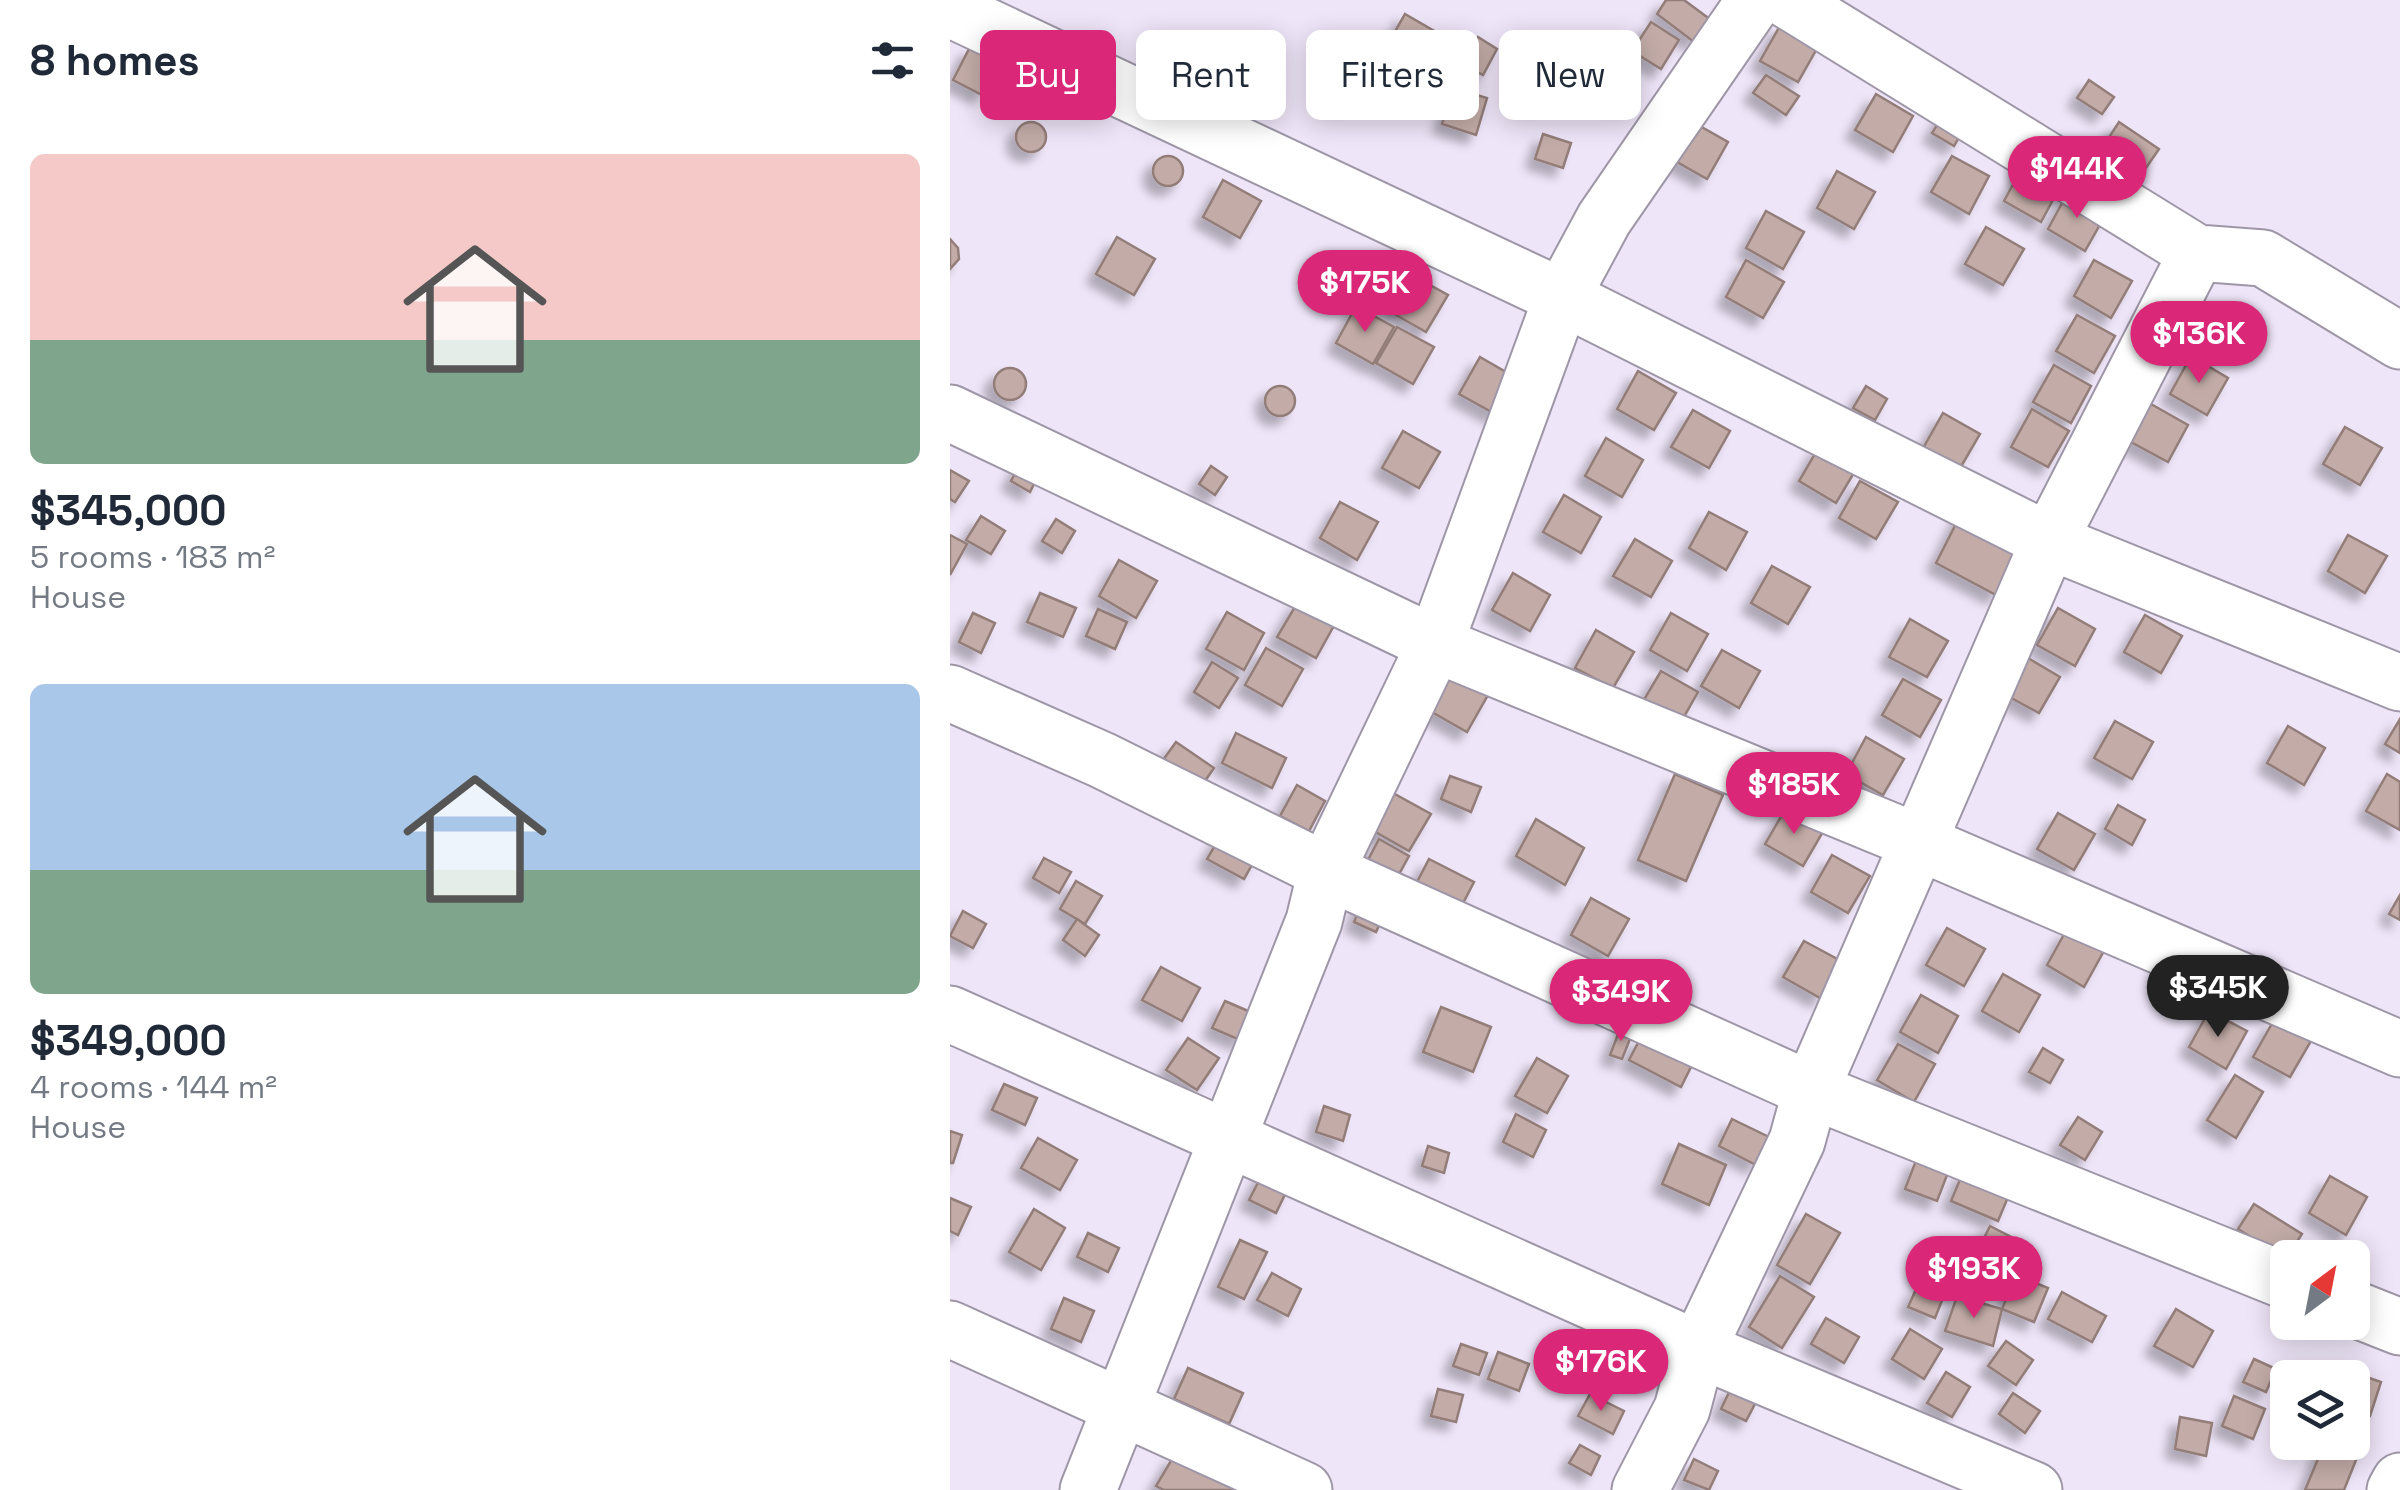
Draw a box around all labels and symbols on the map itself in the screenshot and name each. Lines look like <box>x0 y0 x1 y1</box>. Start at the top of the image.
pin: $144K <box>2007 136 2147 221</box>
pin: $175K <box>1295 250 1435 335</box>
pin: $136K <box>2129 301 2269 386</box>
pin: $185K <box>1724 752 1864 837</box>
pin: $345K <box>2148 955 2288 1040</box>
pin: $349K <box>1551 959 1691 1044</box>
pin: $193K <box>1904 1236 2044 1321</box>
north arrow <box>2270 1240 2370 1340</box>
pin: $176K <box>1531 1329 1671 1414</box>

